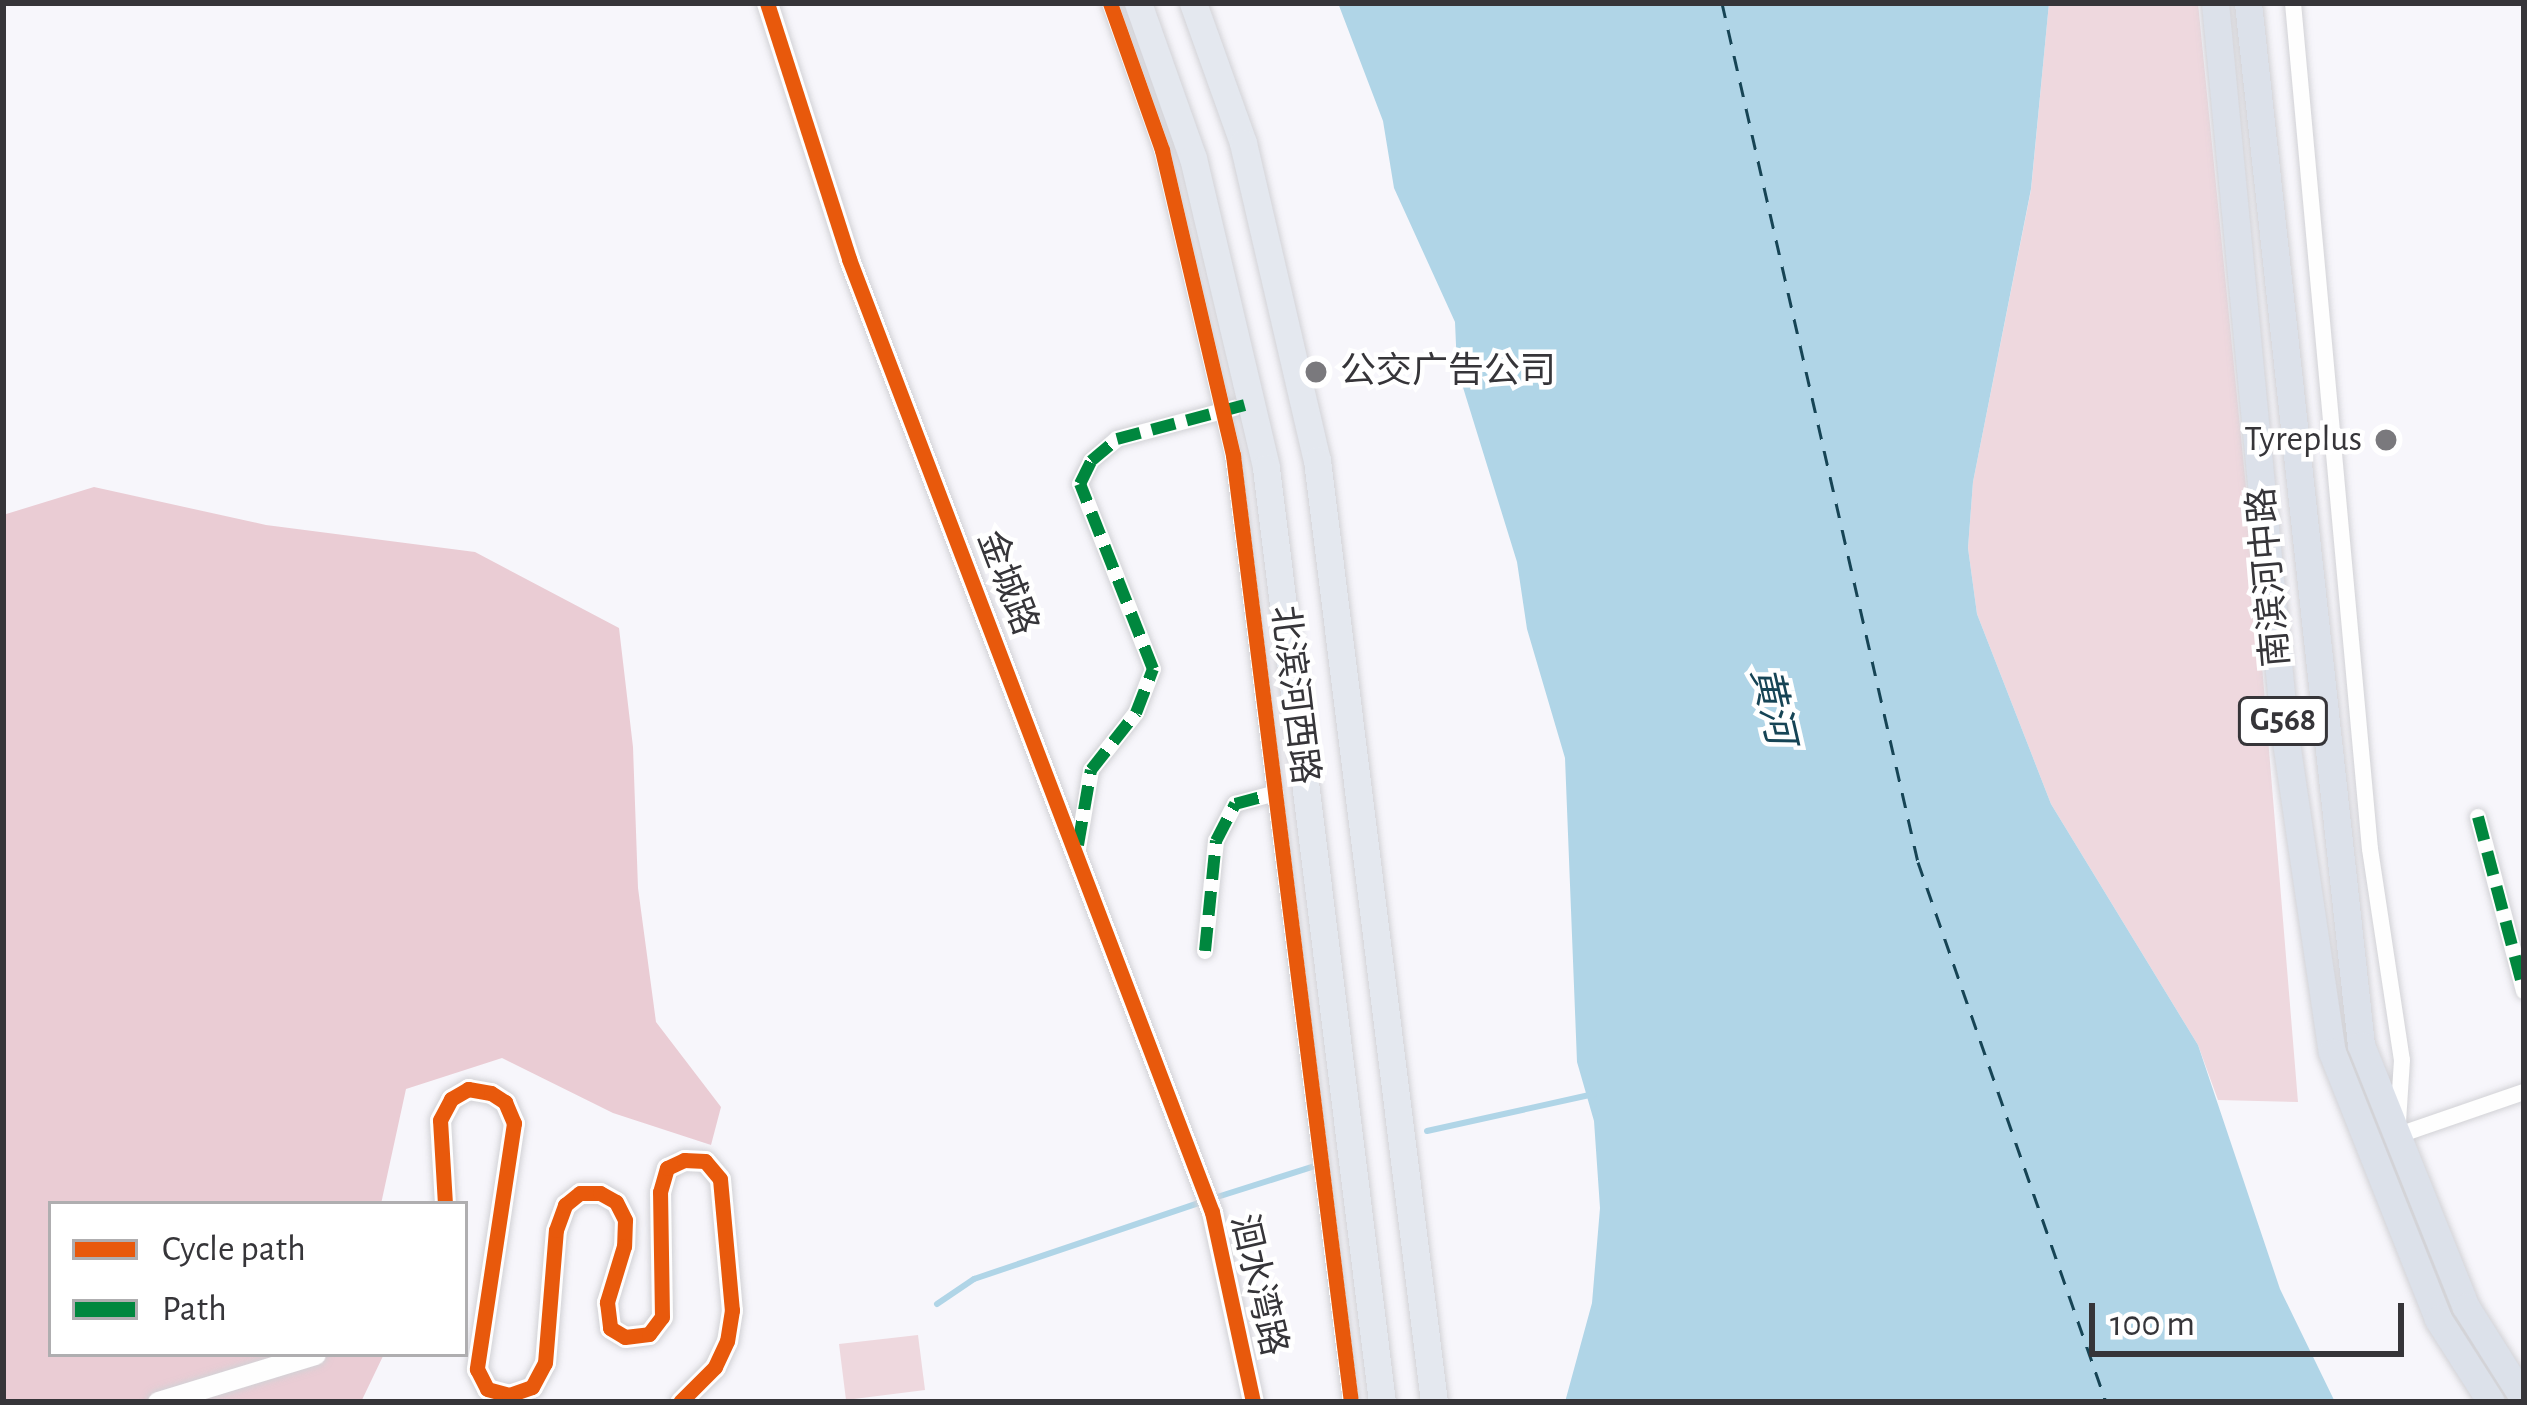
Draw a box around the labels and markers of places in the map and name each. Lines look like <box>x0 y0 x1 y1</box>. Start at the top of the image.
place label: 公交广告公司 <box>1340 350 1556 394</box>
marker: 公交广告公司 <box>1303 359 1329 385</box>
place label: Tyreplus <box>2244 418 2362 462</box>
marker: Tyreplus <box>2373 427 2399 453</box>

